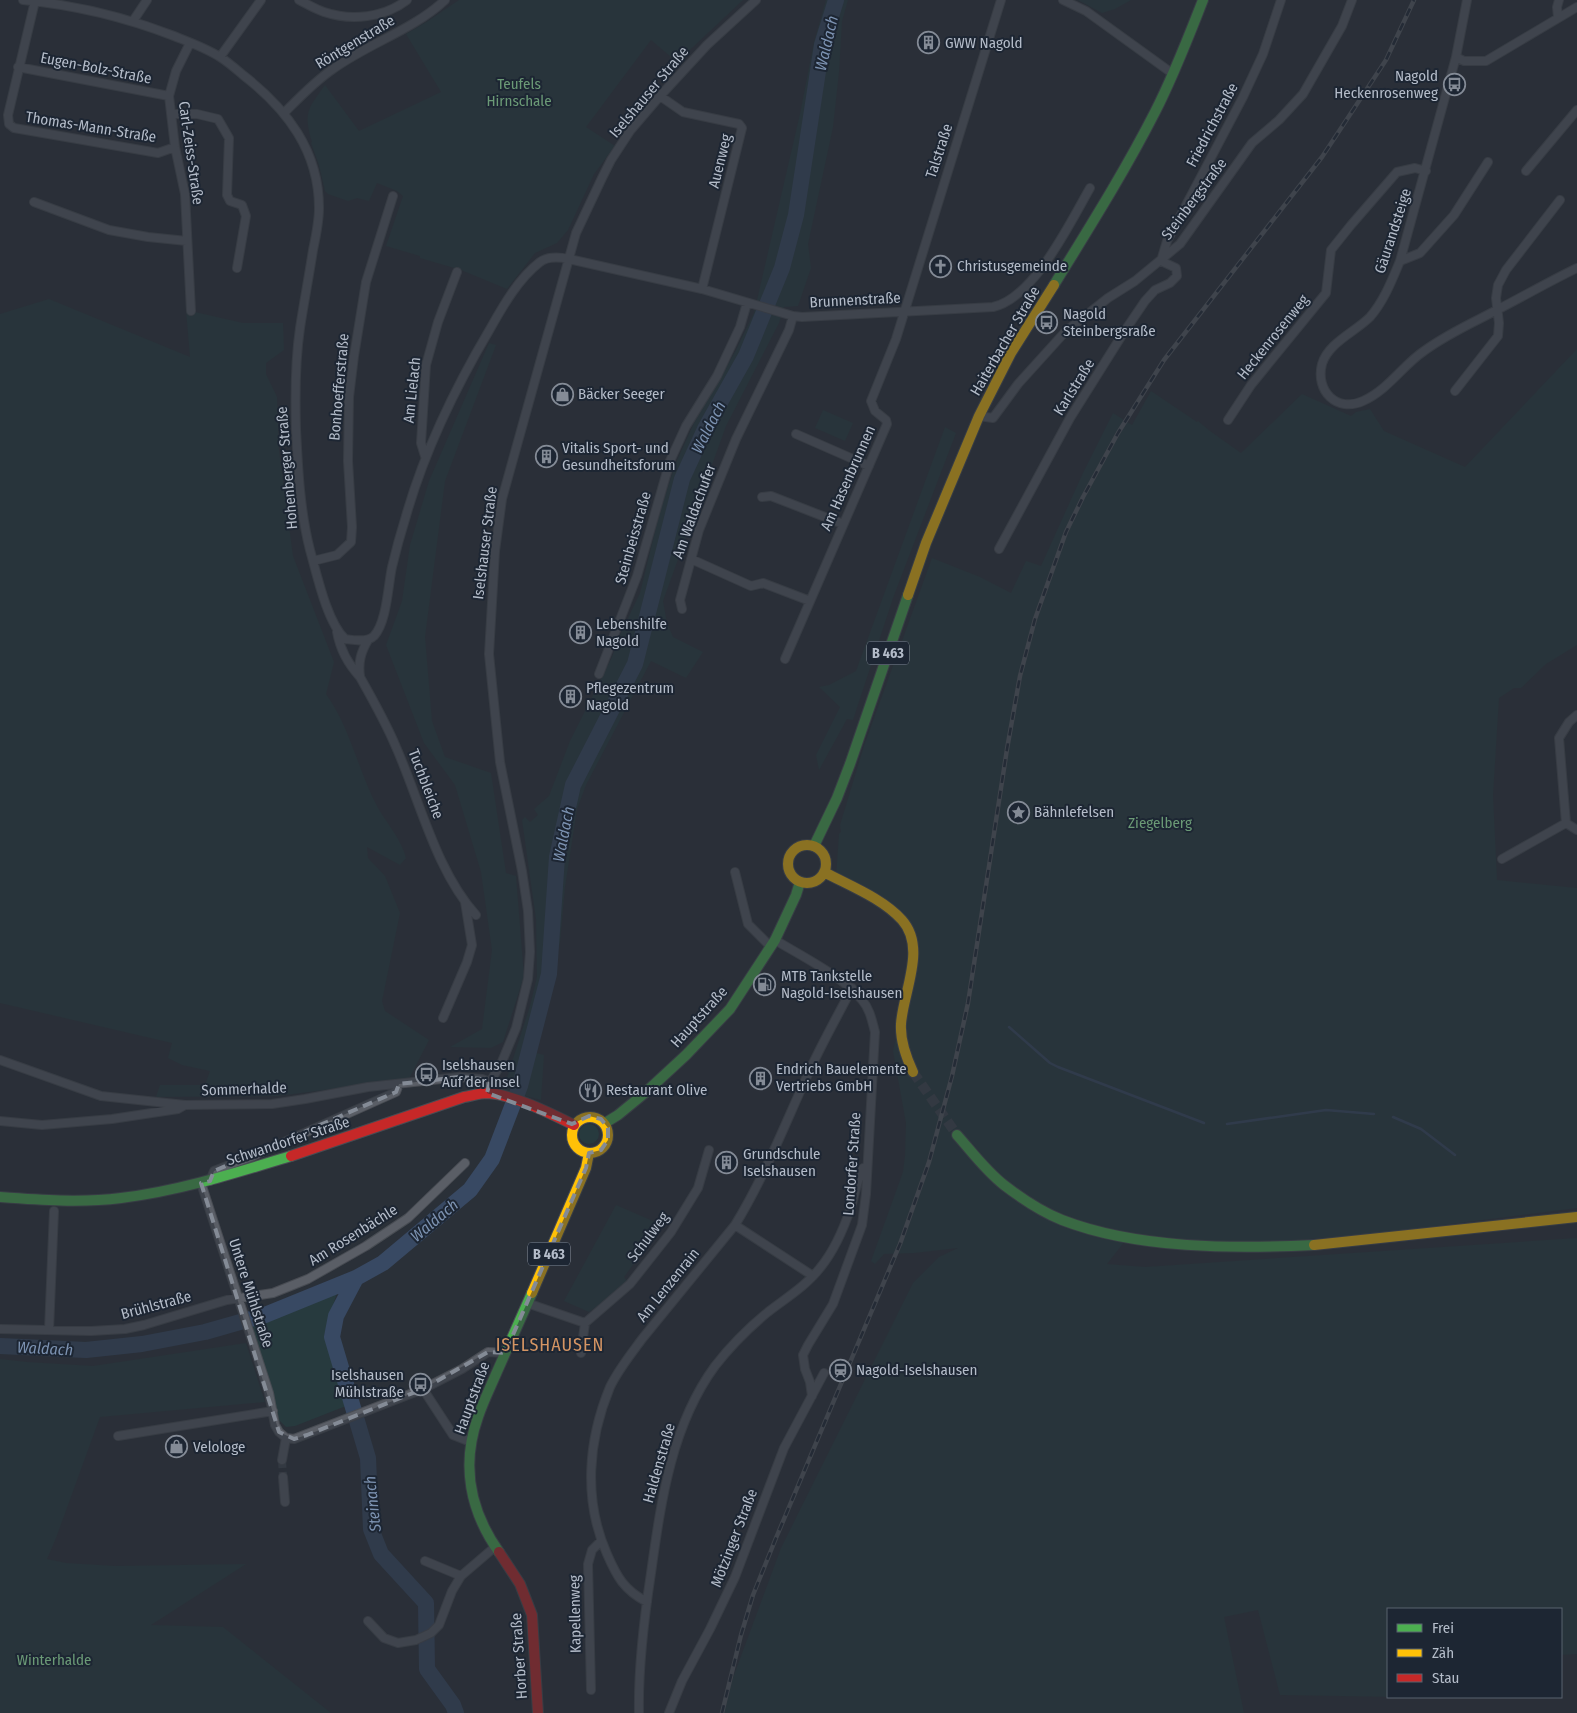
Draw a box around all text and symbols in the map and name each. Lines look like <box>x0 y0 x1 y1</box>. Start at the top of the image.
street label: Röntgenstraße <box>312 11 398 73</box>
water label: Waldach <box>811 14 842 73</box>
building icon: GWW Nagold <box>917 31 941 55</box>
place label: GWW Nagold <box>945 34 1023 52</box>
street label: Iselshauser Straße <box>606 43 692 141</box>
street label: Eugen-Bolz-Straße <box>39 48 153 88</box>
place label: Nagold Heckenrosenweg <box>1334 67 1438 102</box>
bus stop icon: Nagold Heckenrosenweg <box>1442 73 1466 97</box>
park label: Teufels Hirnschale <box>486 75 552 110</box>
street label: Friedrichstraße <box>1182 80 1242 170</box>
street label: Carl-Zeiss-Straße <box>175 100 207 206</box>
street label: Thomas-Mann-Straße <box>24 108 158 146</box>
street label: Talstraße <box>922 121 956 181</box>
street label: Auenweg <box>705 132 735 190</box>
street label: Steinbergstraße <box>1157 155 1231 243</box>
street label: Gäurandsteige <box>1371 186 1415 276</box>
church icon: Christusgemeinde <box>929 254 953 278</box>
place label: Christusgemeinde <box>957 257 1067 275</box>
street label: Haiterbacher Straße <box>966 283 1044 399</box>
street label: Brunnenstraße <box>809 289 901 311</box>
street label: Heckenrosenweg <box>1233 291 1313 383</box>
place label: Nagold Steinbergsraße <box>1063 305 1156 340</box>
bus stop icon: Nagold Steinbergsraße <box>1035 311 1059 335</box>
street label: Bonhoefferstraße <box>325 333 353 441</box>
street label: Karlstraße <box>1050 355 1098 419</box>
street label: Am Lielach <box>400 356 424 424</box>
shop icon: Bäcker Seeger <box>550 382 574 406</box>
place label: Bäcker Seeger <box>578 385 665 403</box>
water label: Waldach <box>687 398 730 457</box>
street label: Hohenberger Straße <box>273 406 301 530</box>
street label: Am Hasenbrunnen <box>817 423 879 533</box>
place label: Vitalis Sport- und Gesundheitsforum <box>562 439 676 474</box>
building icon: Vitalis Sport- und Gesundheitsforum <box>534 445 558 469</box>
street label: Am Waldachufer <box>669 460 720 561</box>
street label: Iselshauser Straße <box>469 485 501 601</box>
street label: Steinbeisstraße <box>611 490 655 586</box>
place label: Lebenshilfe Nagold <box>596 615 667 650</box>
building icon: Lebenshilfe Nagold <box>568 621 592 645</box>
road number: B 463 <box>867 641 909 664</box>
place label: Pflegezentrum Nagold <box>586 679 674 714</box>
building icon: Pflegezentrum Nagold <box>558 685 582 709</box>
street label: Tuchbleiche <box>404 747 448 821</box>
place icon: Bähnlefelsen <box>1006 800 1030 824</box>
place label: Bähnlefelsen <box>1034 803 1114 821</box>
water label: Waldach <box>549 805 578 863</box>
park label: Ziegelberg <box>1128 814 1192 832</box>
place label: MTB Tankstelle Nagold-Iselshausen <box>781 967 902 1002</box>
fuel station icon: MTB Tankstelle Nagold-Iselshausen <box>753 973 777 997</box>
street label: Hauptstraße <box>667 983 731 1051</box>
place label: Iselshausen Auf der Insel <box>442 1056 520 1091</box>
place label: Endrich Bauelemente Vertriebs GmbH <box>776 1060 907 1095</box>
bus stop icon: Iselshausen Auf der Insel <box>414 1062 438 1086</box>
building icon: Endrich Bauelemente Vertriebs GmbH <box>748 1066 772 1090</box>
restaurant icon: Restaurant Olive <box>578 1078 602 1102</box>
street label: Sommerhalde <box>201 1079 287 1099</box>
place label: Restaurant Olive <box>606 1081 707 1099</box>
street label: Londorfer Straße <box>839 1112 865 1216</box>
street label: Schwandorfer Straße <box>224 1113 352 1169</box>
place label: Grundschule Iselshausen <box>743 1145 821 1180</box>
building icon: Grundschule Iselshausen <box>715 1151 739 1175</box>
water label: Waldach <box>407 1195 462 1246</box>
street label: Am Rosenbächle <box>305 1201 401 1269</box>
street label: Schulweg <box>623 1208 673 1266</box>
street label: Untere Mühlstraße <box>225 1236 277 1350</box>
road number: B 463 <box>528 1242 570 1266</box>
street label: Am Lenzenrain <box>633 1245 703 1325</box>
street label: Brühlstraße <box>119 1287 193 1323</box>
district label: ISELSHAUSEN <box>496 1334 604 1356</box>
water label: Waldach <box>16 1338 74 1359</box>
station icon: Nagold-Iselshausen <box>828 1358 852 1382</box>
street label: Hauptstraße <box>451 1359 493 1437</box>
place label: Nagold-Iselshausen <box>856 1361 977 1379</box>
place label: Iselshausen Mühlstraße <box>331 1366 404 1401</box>
bus stop icon: Iselshausen Mühlstraße <box>408 1372 432 1396</box>
street label: Haldenstraße <box>639 1421 679 1505</box>
shop icon: Velologe <box>165 1435 189 1459</box>
place label: Velologe <box>193 1438 245 1456</box>
water label: Steinach <box>360 1475 385 1534</box>
street label: Mötzinger Straße <box>707 1486 761 1590</box>
street label: Kapellenweg <box>565 1575 585 1653</box>
legend <box>1387 1608 1562 1698</box>
street label: Horber Straße <box>507 1612 531 1700</box>
text: Frei <box>1432 1619 1454 1637</box>
text: Zäh <box>1432 1644 1454 1662</box>
park label: Winterhalde <box>17 1651 91 1669</box>
text: Stau <box>1432 1669 1459 1687</box>

